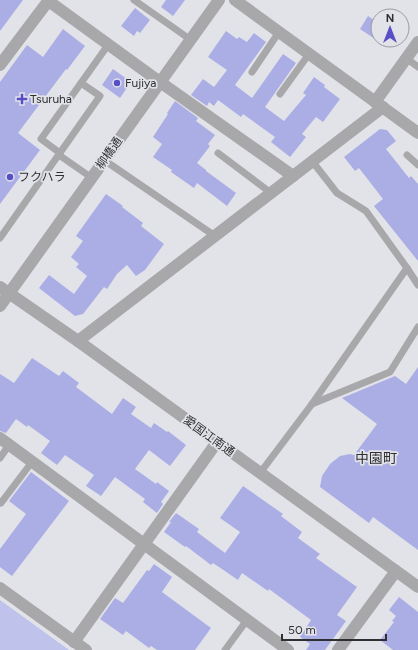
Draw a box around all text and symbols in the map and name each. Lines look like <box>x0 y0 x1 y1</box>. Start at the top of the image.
north arrow <box>370 8 410 48</box>
text: N <box>386 12 394 25</box>
place label: Fujiya <box>125 76 156 90</box>
marker: Fujiya <box>112 78 122 88</box>
place label: Tsuruha <box>30 92 72 106</box>
marker: Tsuruha <box>17 94 27 104</box>
street label: 柳橋通 <box>93 134 125 172</box>
place label: フクハラ <box>18 170 65 184</box>
marker: フクハラ <box>5 172 15 182</box>
street label: 愛国江南通 <box>181 413 237 459</box>
district label: 中園町 <box>355 450 397 467</box>
scale bar <box>282 616 386 642</box>
text: 50 m <box>288 623 316 637</box>

